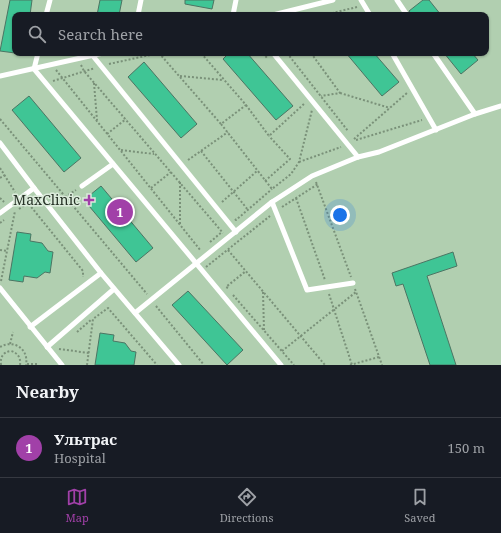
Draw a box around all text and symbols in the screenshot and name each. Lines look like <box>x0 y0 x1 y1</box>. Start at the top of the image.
search box <box>12 12 489 56</box>
icon: search <box>26 23 48 45</box>
text: Search here <box>58 24 143 44</box>
place label: MaxClinic <box>13 190 80 209</box>
marker: MaxClinic <box>83 194 95 206</box>
pin: 1 <box>107 197 133 227</box>
your location <box>330 205 350 225</box>
text: Nearby <box>16 380 79 403</box>
text: Ультрас <box>54 429 117 449</box>
text: 1 <box>25 439 33 457</box>
text: 150 m <box>448 439 485 457</box>
text: Hospital <box>54 449 106 467</box>
tab: Map <box>65 486 89 525</box>
tab: Directions <box>220 486 273 525</box>
tab: Saved <box>404 486 436 525</box>

